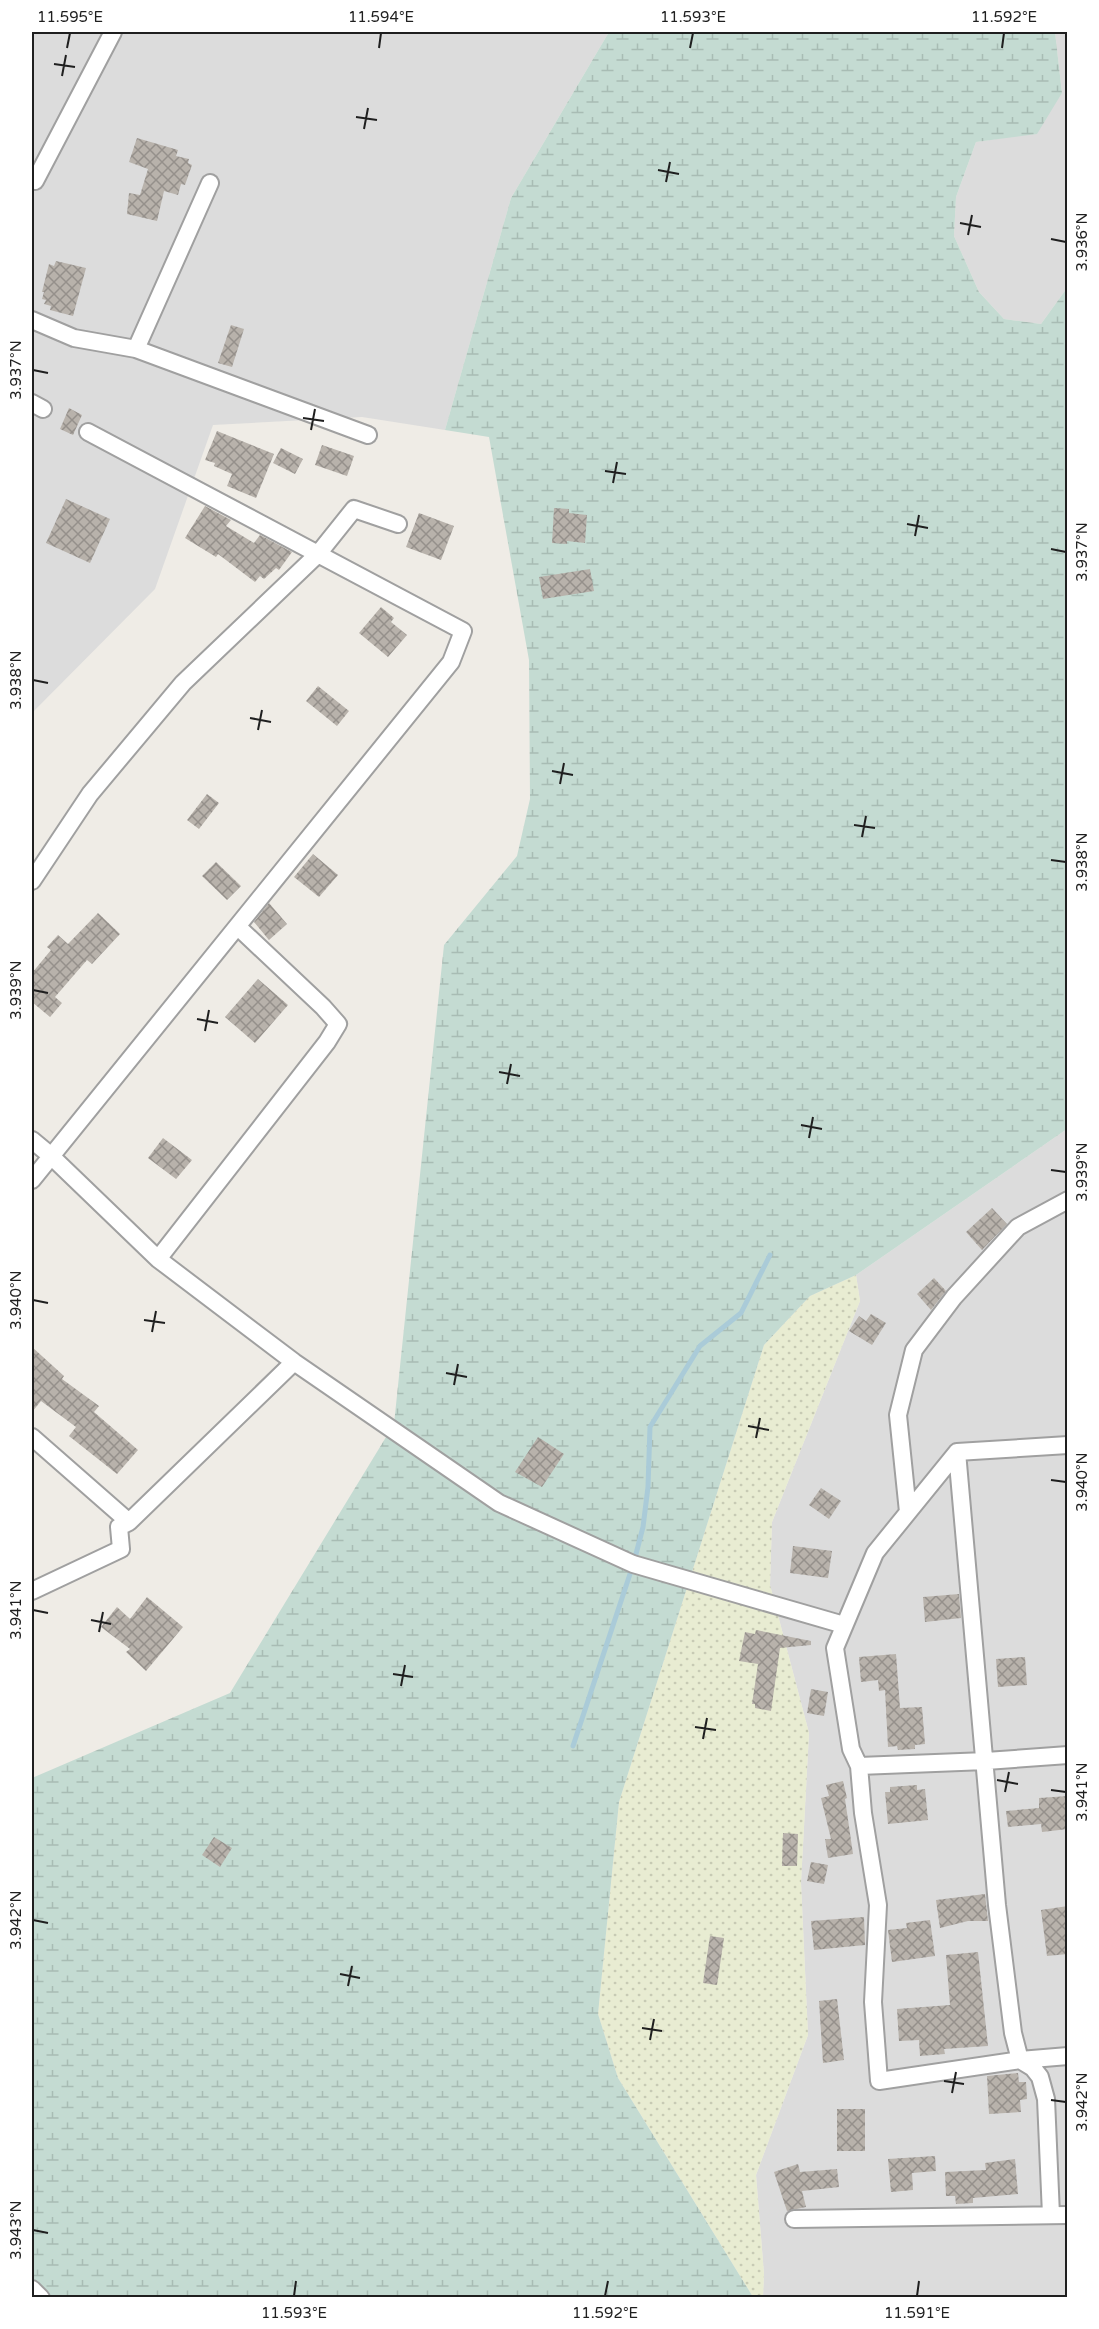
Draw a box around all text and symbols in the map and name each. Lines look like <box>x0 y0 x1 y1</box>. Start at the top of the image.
text: 11.595°E <box>37 8 103 26</box>
text: 11.594°E <box>348 8 414 26</box>
text: 11.593°E <box>660 8 726 26</box>
text: 11.592°E <box>971 8 1037 26</box>
text: 3.936°N <box>1073 212 1091 272</box>
text: 3.937°N <box>7 340 25 400</box>
text: 3.937°N <box>1073 522 1091 582</box>
text: 3.938°N <box>7 650 25 710</box>
text: 3.938°N <box>1073 832 1091 892</box>
text: 3.939°N <box>7 960 25 1020</box>
text: 3.939°N <box>1073 1142 1091 1202</box>
text: 3.940°N <box>7 1270 25 1330</box>
text: 3.940°N <box>1073 1452 1091 1512</box>
text: 3.941°N <box>7 1580 25 1640</box>
text: 3.941°N <box>1073 1762 1091 1822</box>
text: 3.942°N <box>7 1890 25 1950</box>
text: 3.942°N <box>1073 2072 1091 2132</box>
text: 3.943°N <box>7 2200 25 2260</box>
text: 11.593°E <box>261 2304 327 2322</box>
text: 11.592°E <box>572 2304 638 2322</box>
text: 11.591°E <box>884 2304 950 2322</box>

